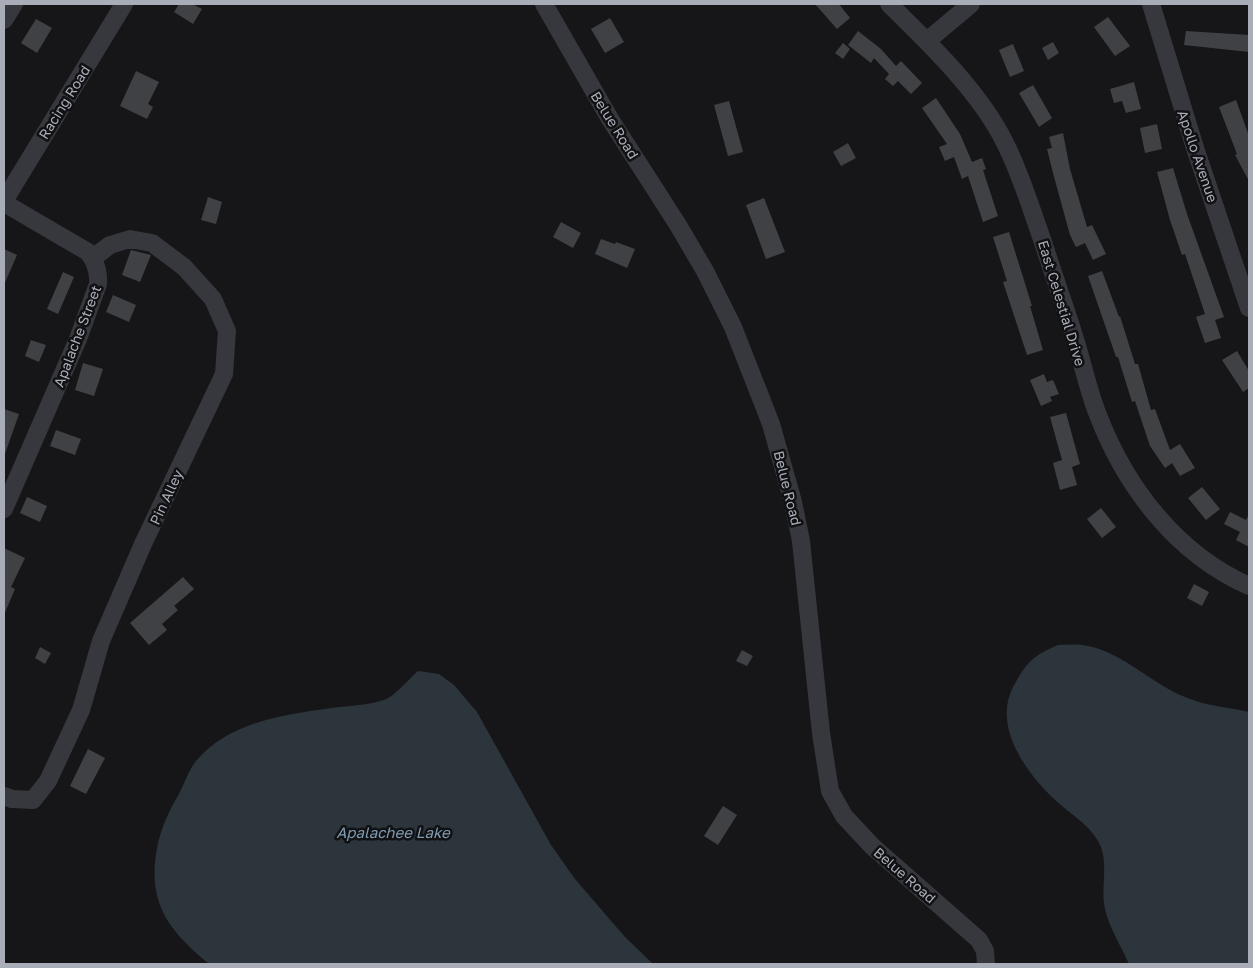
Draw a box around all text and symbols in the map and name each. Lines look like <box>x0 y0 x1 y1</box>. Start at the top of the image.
street label: Racing Road <box>35 62 93 142</box>
street label: Belue Road <box>588 88 642 162</box>
street label: Apollo Avenue <box>1174 108 1222 204</box>
street label: East Celestial Drive <box>1035 238 1089 368</box>
street label: Apalache Street <box>50 283 104 389</box>
street label: Belue Road <box>771 449 805 527</box>
street label: Pin Alley <box>146 467 186 527</box>
water label: Apalachee Lake <box>336 823 451 841</box>
street label: Belue Road <box>871 844 939 906</box>

